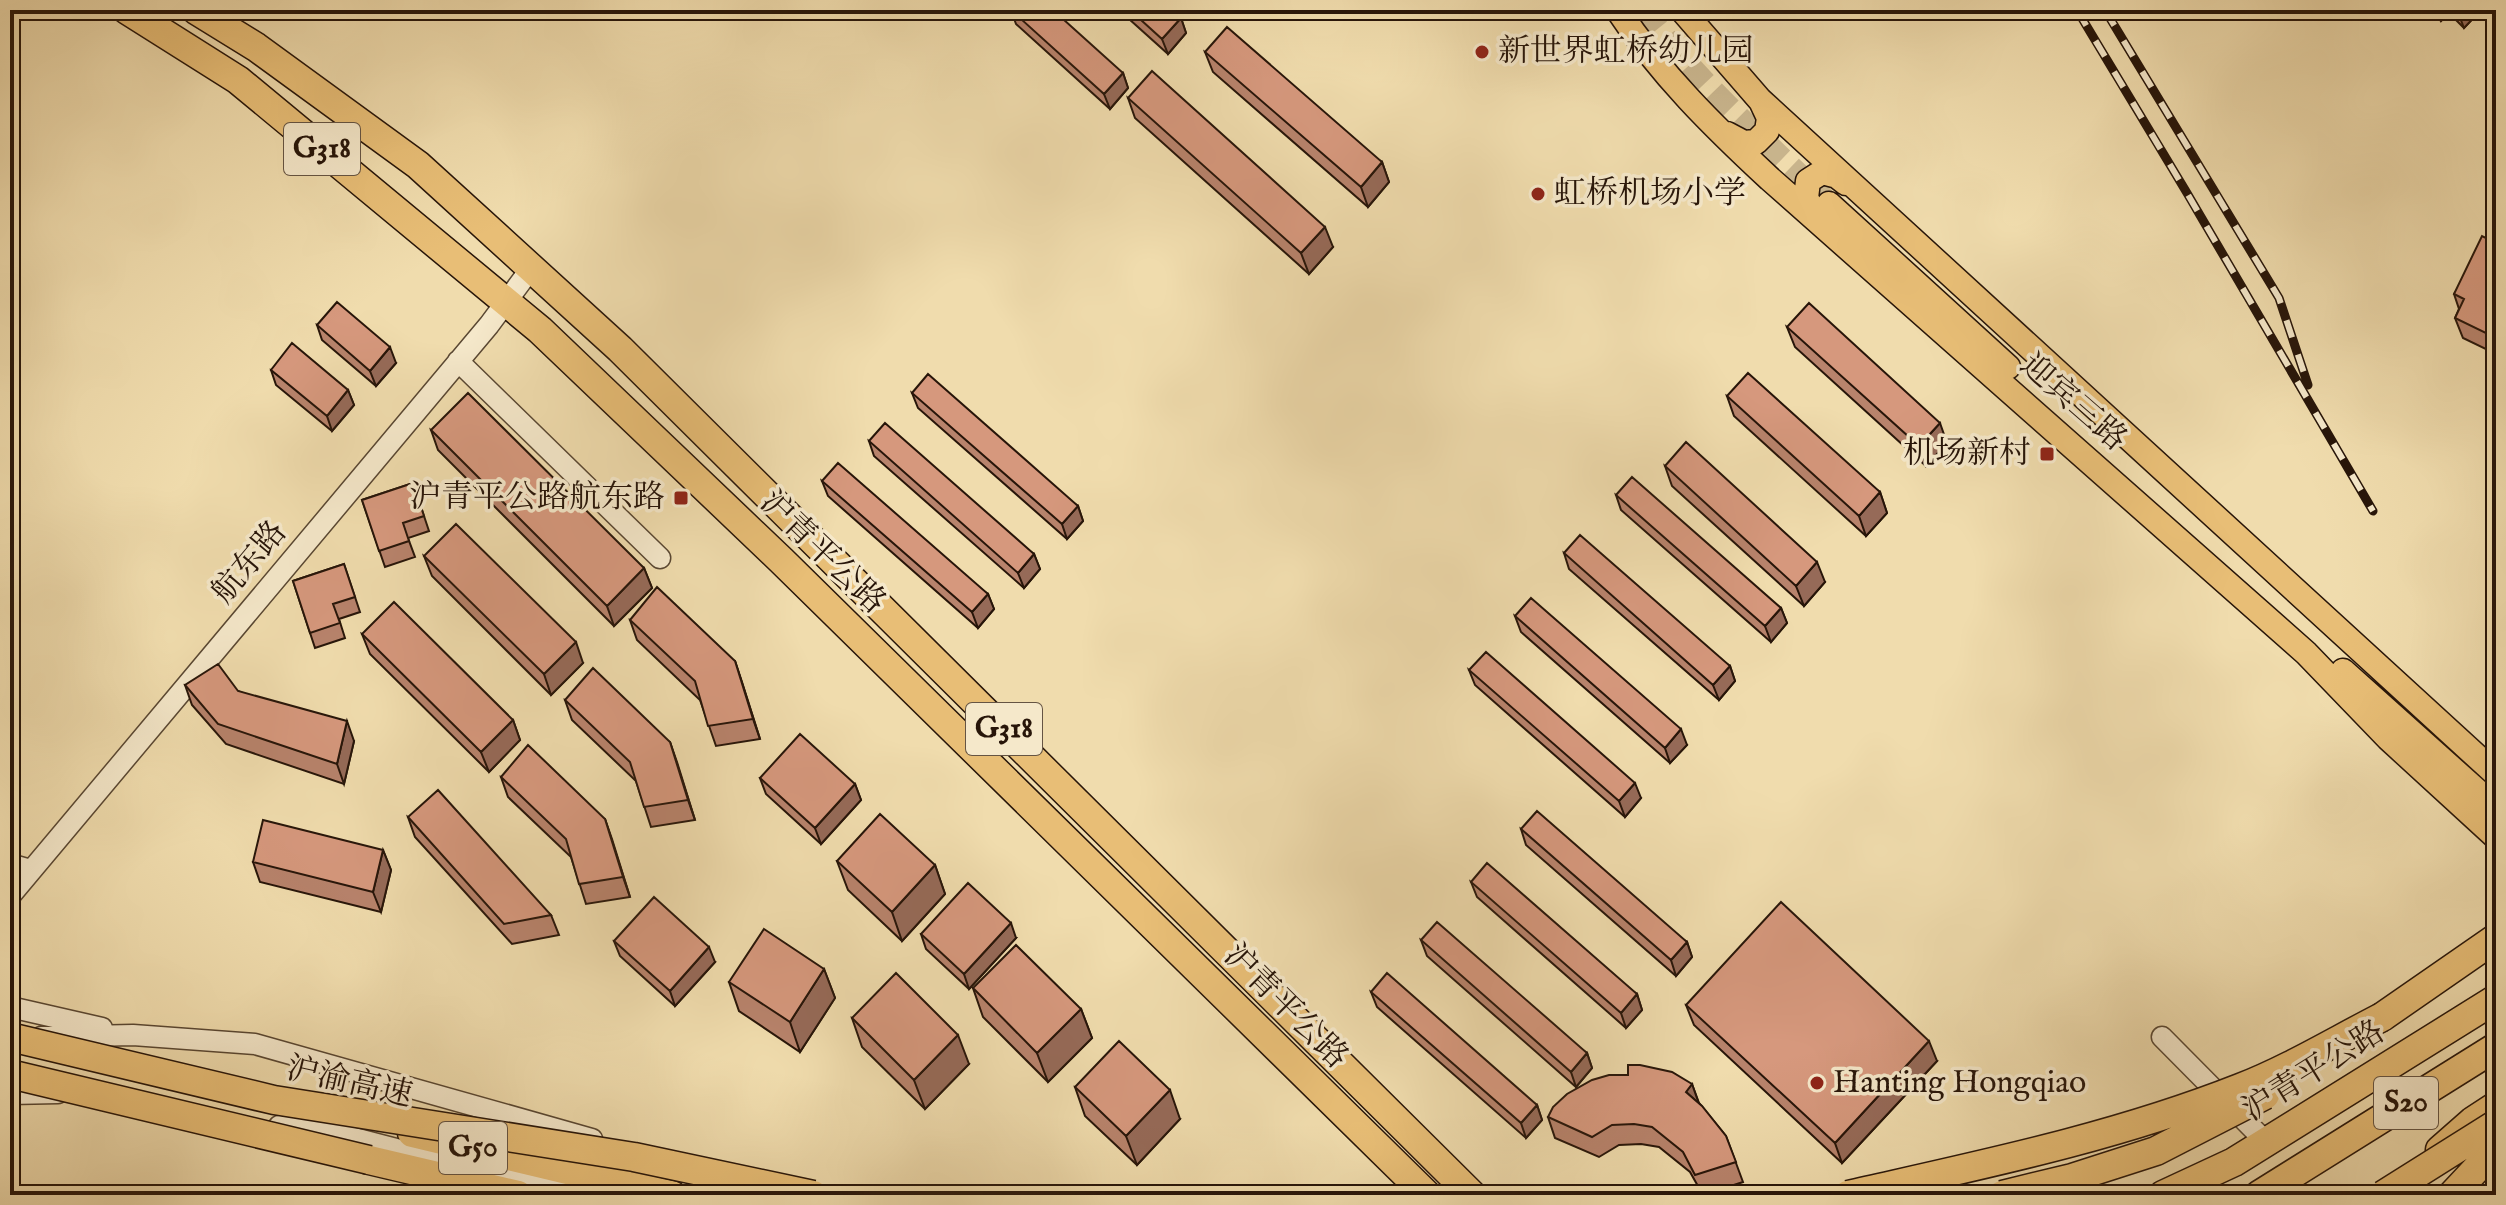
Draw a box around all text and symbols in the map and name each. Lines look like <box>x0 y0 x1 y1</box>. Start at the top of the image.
place label: 新世界虹桥幼儿园 <box>1498 32 1754 73</box>
marker: 新世界虹桥幼儿园 <box>1473 43 1491 61</box>
road number: G318 <box>284 123 360 175</box>
place label: 虹桥机场小学 <box>1554 174 1746 215</box>
marker: 虹桥机场小学 <box>1529 185 1547 203</box>
street label: 迎宾三路 <box>2011 346 2135 460</box>
place label: 机场新村 <box>1903 434 2031 475</box>
marker: 机场新村 <box>2038 445 2056 463</box>
place label: 沪青平公路航东路 <box>409 478 665 519</box>
street label: 沪青平公路 <box>750 483 894 623</box>
marker: 沪青平公路航东路 <box>672 489 690 507</box>
street label: 航东路 <box>203 513 297 613</box>
road number: G318 <box>966 703 1042 755</box>
street label: 沪青平公路 <box>1214 936 1356 1078</box>
street label: 沪青平公路 <box>2235 1012 2393 1132</box>
street label: 沪渝高速 <box>282 1049 416 1117</box>
place label: Hanting Hongqiao <box>1833 1063 2086 1104</box>
marker: Hanting Hongqiao <box>1808 1074 1826 1092</box>
road number: S20 <box>2374 1077 2438 1129</box>
road number: G50 <box>439 1122 507 1174</box>

